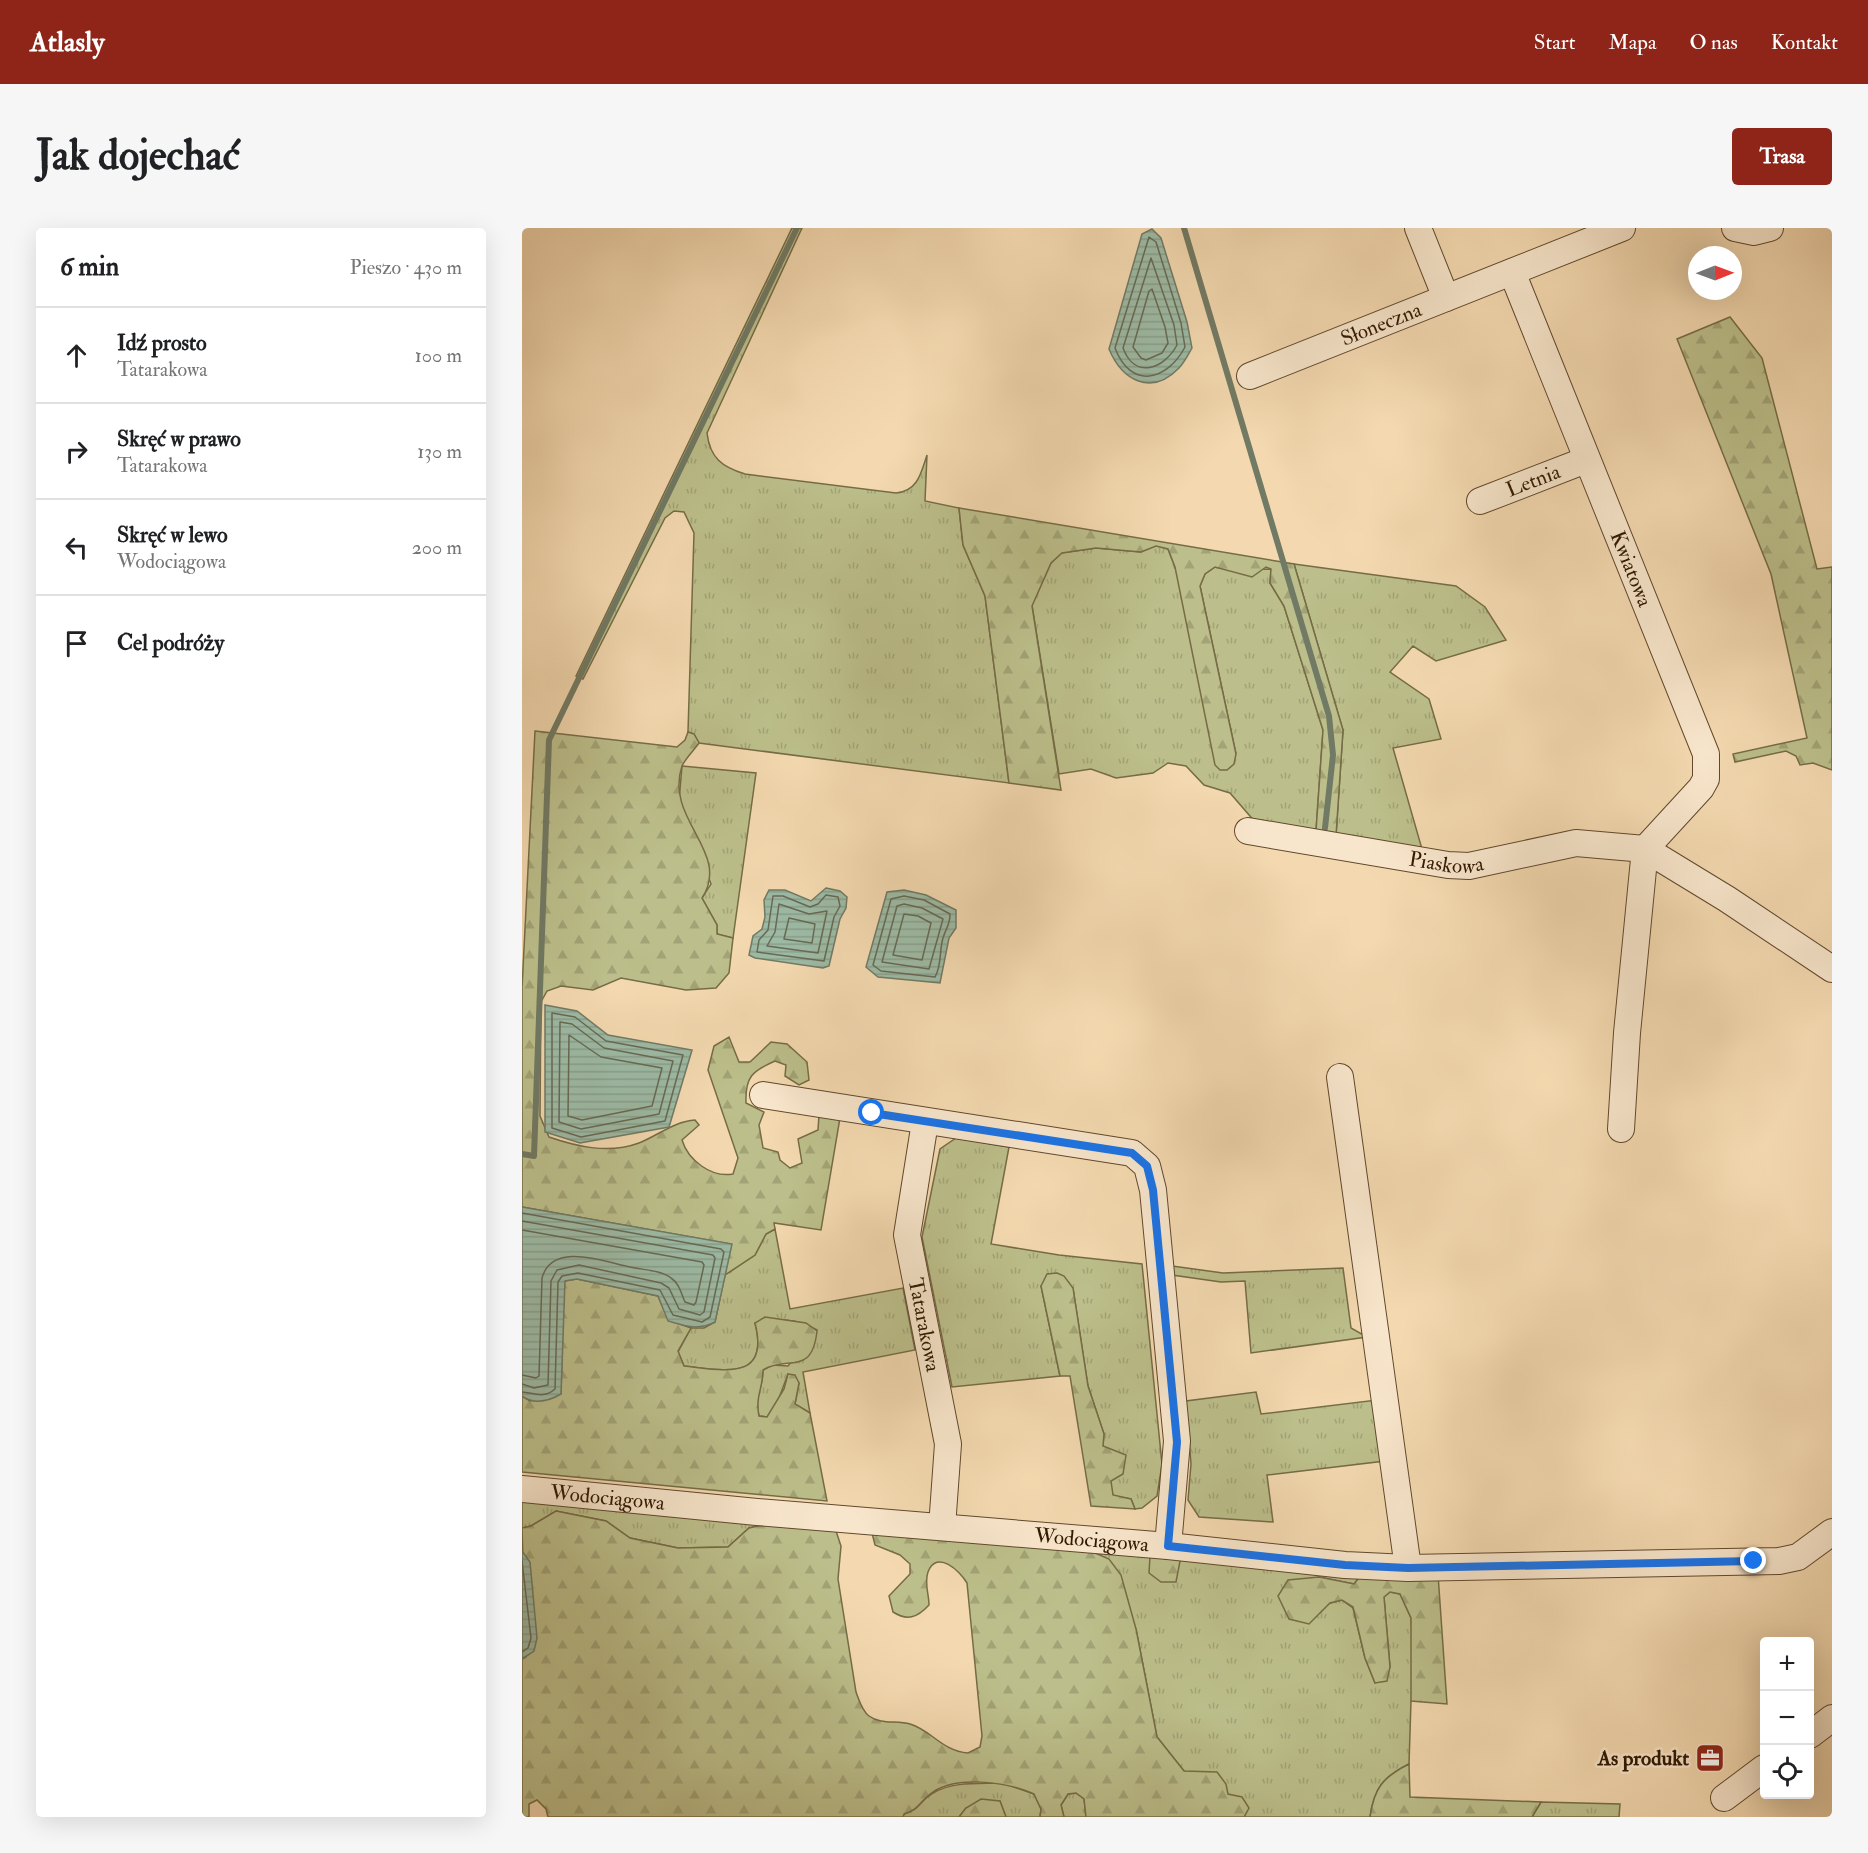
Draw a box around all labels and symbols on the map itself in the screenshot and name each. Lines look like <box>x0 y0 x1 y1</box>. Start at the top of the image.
north arrow <box>1688 246 1742 300</box>
street label: Słoneczna <box>1337 296 1426 353</box>
street label: Letnia <box>1502 458 1565 504</box>
street label: Kwiatowa <box>1604 527 1659 611</box>
street label: Piaskowa <box>1407 846 1486 880</box>
route start <box>858 1099 884 1125</box>
street label: Tatarakowa <box>902 1276 947 1375</box>
street label: Wodociągowa <box>548 1479 666 1517</box>
street label: Wodociągowa <box>1032 1522 1150 1558</box>
route end <box>1740 1547 1766 1573</box>
office icon: As produkt <box>1694 1742 1726 1774</box>
place label: As produkt <box>1597 1745 1689 1772</box>

